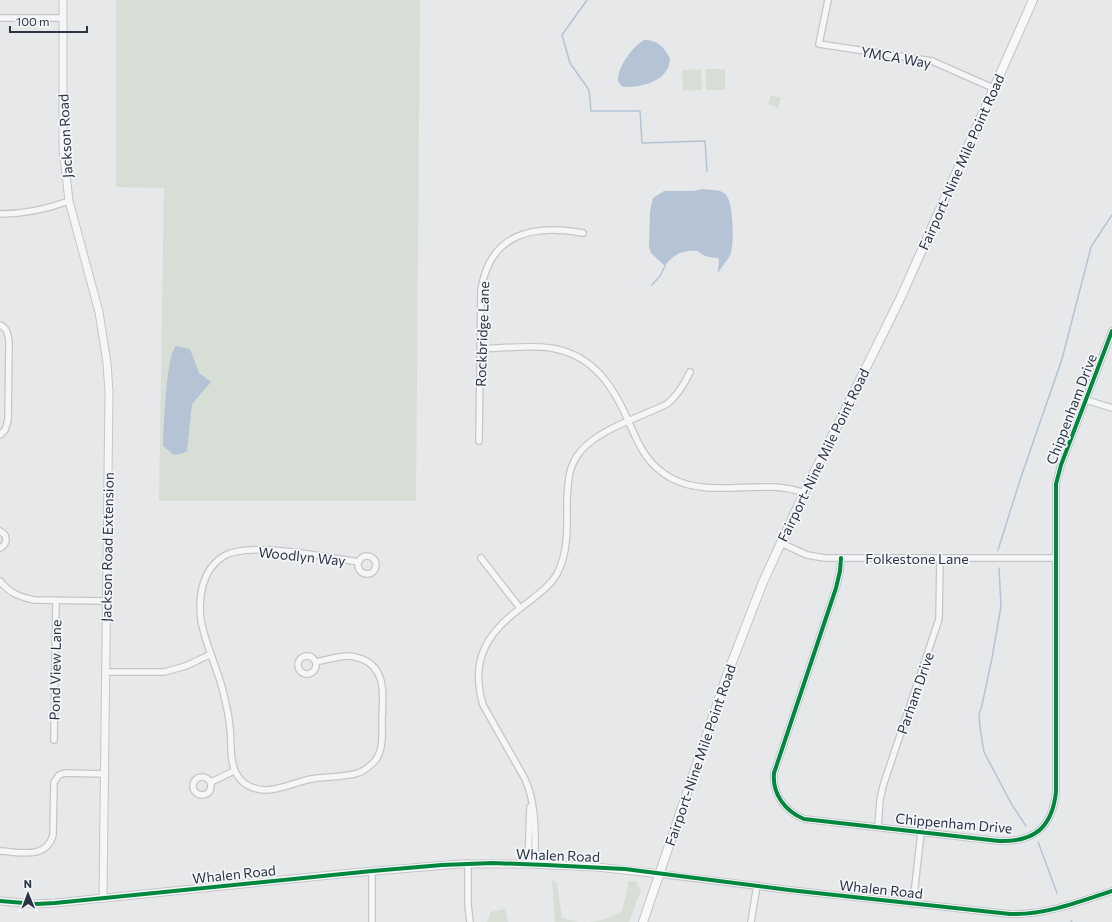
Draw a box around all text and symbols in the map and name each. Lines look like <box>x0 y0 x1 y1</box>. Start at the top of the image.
scale bar <box>10 8 87 34</box>
text: 100 m <box>16 14 50 28</box>
street label: YMCA Way <box>859 42 933 72</box>
street label: Fairport-Nine Mile Point Road <box>914 71 1008 253</box>
street label: Jackson Road <box>54 94 76 178</box>
street label: Rockbridge Lane <box>472 281 492 387</box>
street label: Chippenham Drive <box>1042 351 1100 467</box>
street label: Fairport-Nine Mile Point Road <box>774 366 872 544</box>
street label: Jackson Road Extension <box>97 472 117 622</box>
street label: Woodlyn Way <box>258 543 346 569</box>
street label: Folkestone Lane <box>865 550 969 567</box>
street label: Pond View Lane <box>46 619 64 721</box>
street label: Parham Drive <box>893 650 937 736</box>
street label: Fairport-Nine Mile Point Road <box>661 662 739 848</box>
street label: Chippenham Drive <box>895 809 1013 837</box>
street label: Whalen Road <box>516 845 600 865</box>
street label: Whalen Road <box>191 861 277 887</box>
north arrow <box>8 874 48 914</box>
street label: Whalen Road <box>838 876 924 902</box>
text: N <box>24 877 32 890</box>

